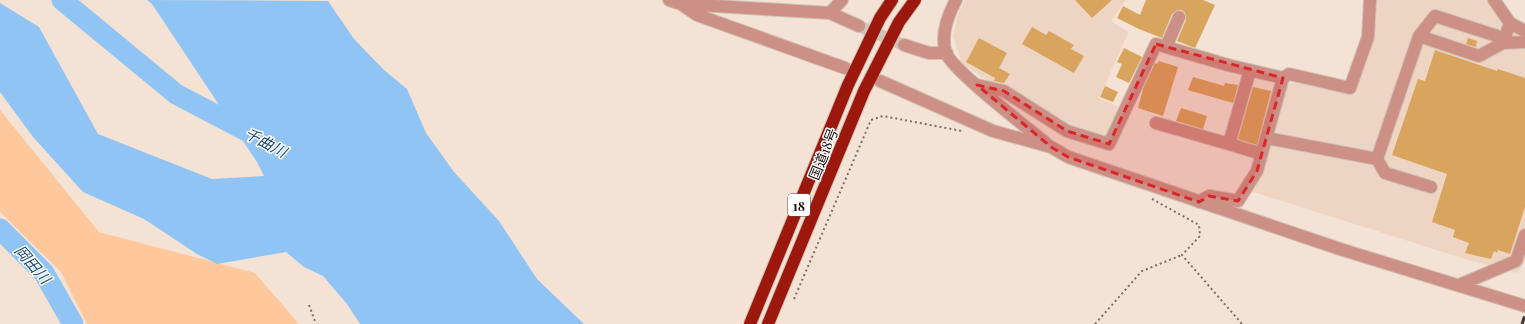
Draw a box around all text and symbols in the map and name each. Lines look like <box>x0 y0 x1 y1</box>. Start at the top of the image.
water label: 千曲川 <box>241 123 292 162</box>
street label: 国道18号 <box>804 125 842 183</box>
road number: 18 <box>788 194 810 216</box>
water label: 岡田川 <box>11 240 57 289</box>

